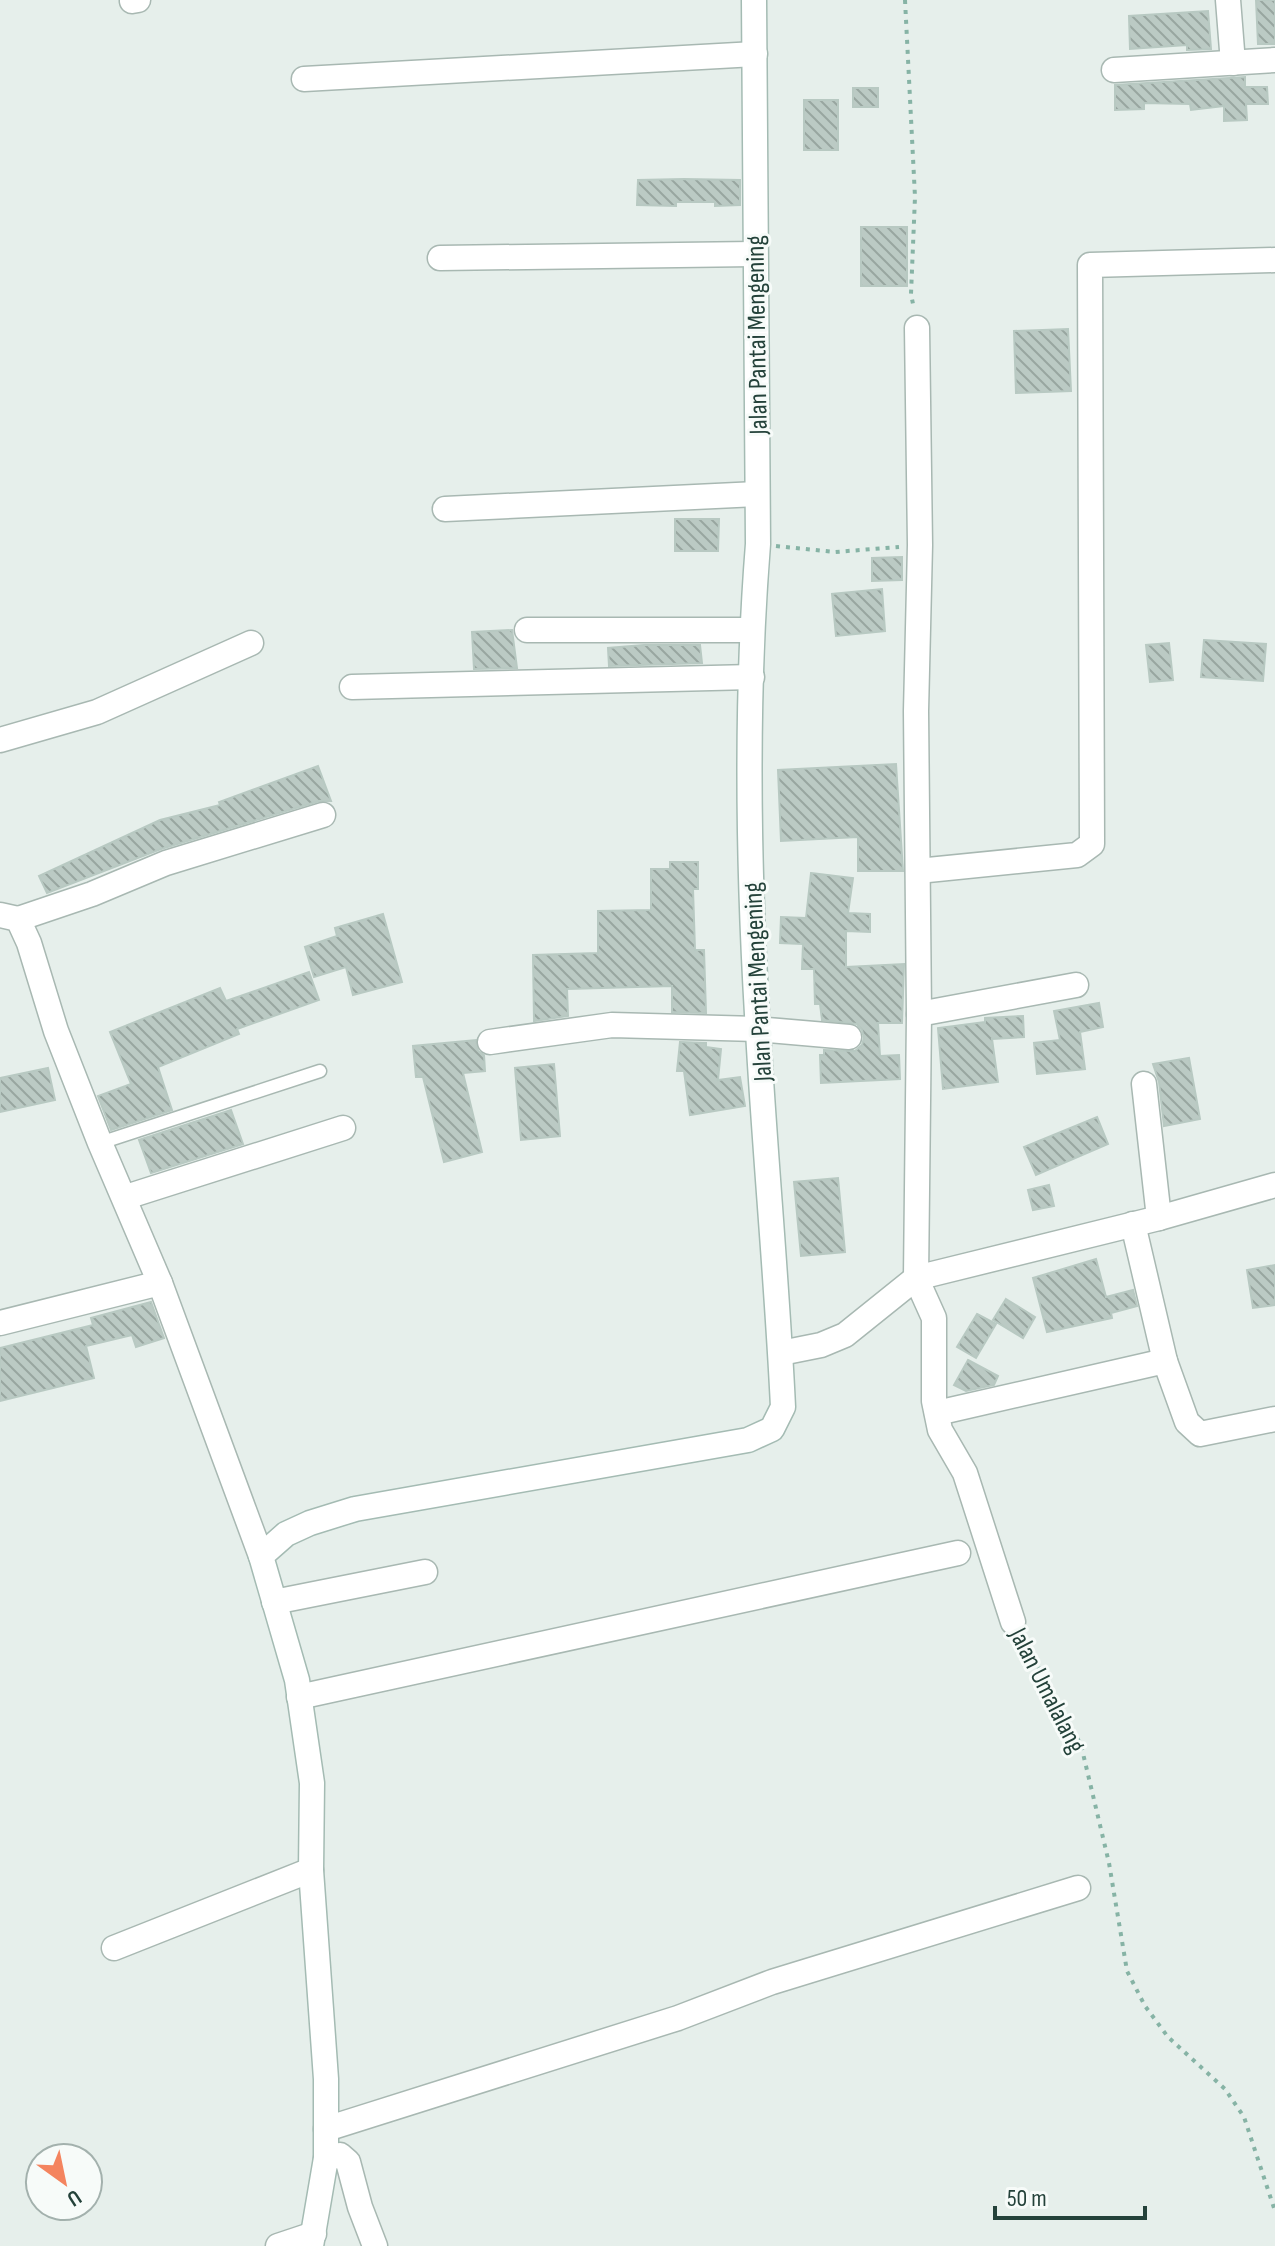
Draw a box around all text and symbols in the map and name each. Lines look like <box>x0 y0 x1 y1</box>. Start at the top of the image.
street label: Jalan Pantai Mengening <box>740 235 775 436</box>
street label: Jalan Pantai Mengening <box>738 882 779 1083</box>
street label: Jalan Umalalang <box>1001 1622 1091 1758</box>
north arrow <box>24 2142 104 2222</box>
scale bar <box>995 2170 1145 2220</box>
text: U <box>62 2183 86 2212</box>
text: 50 m <box>1007 2184 1047 2213</box>

